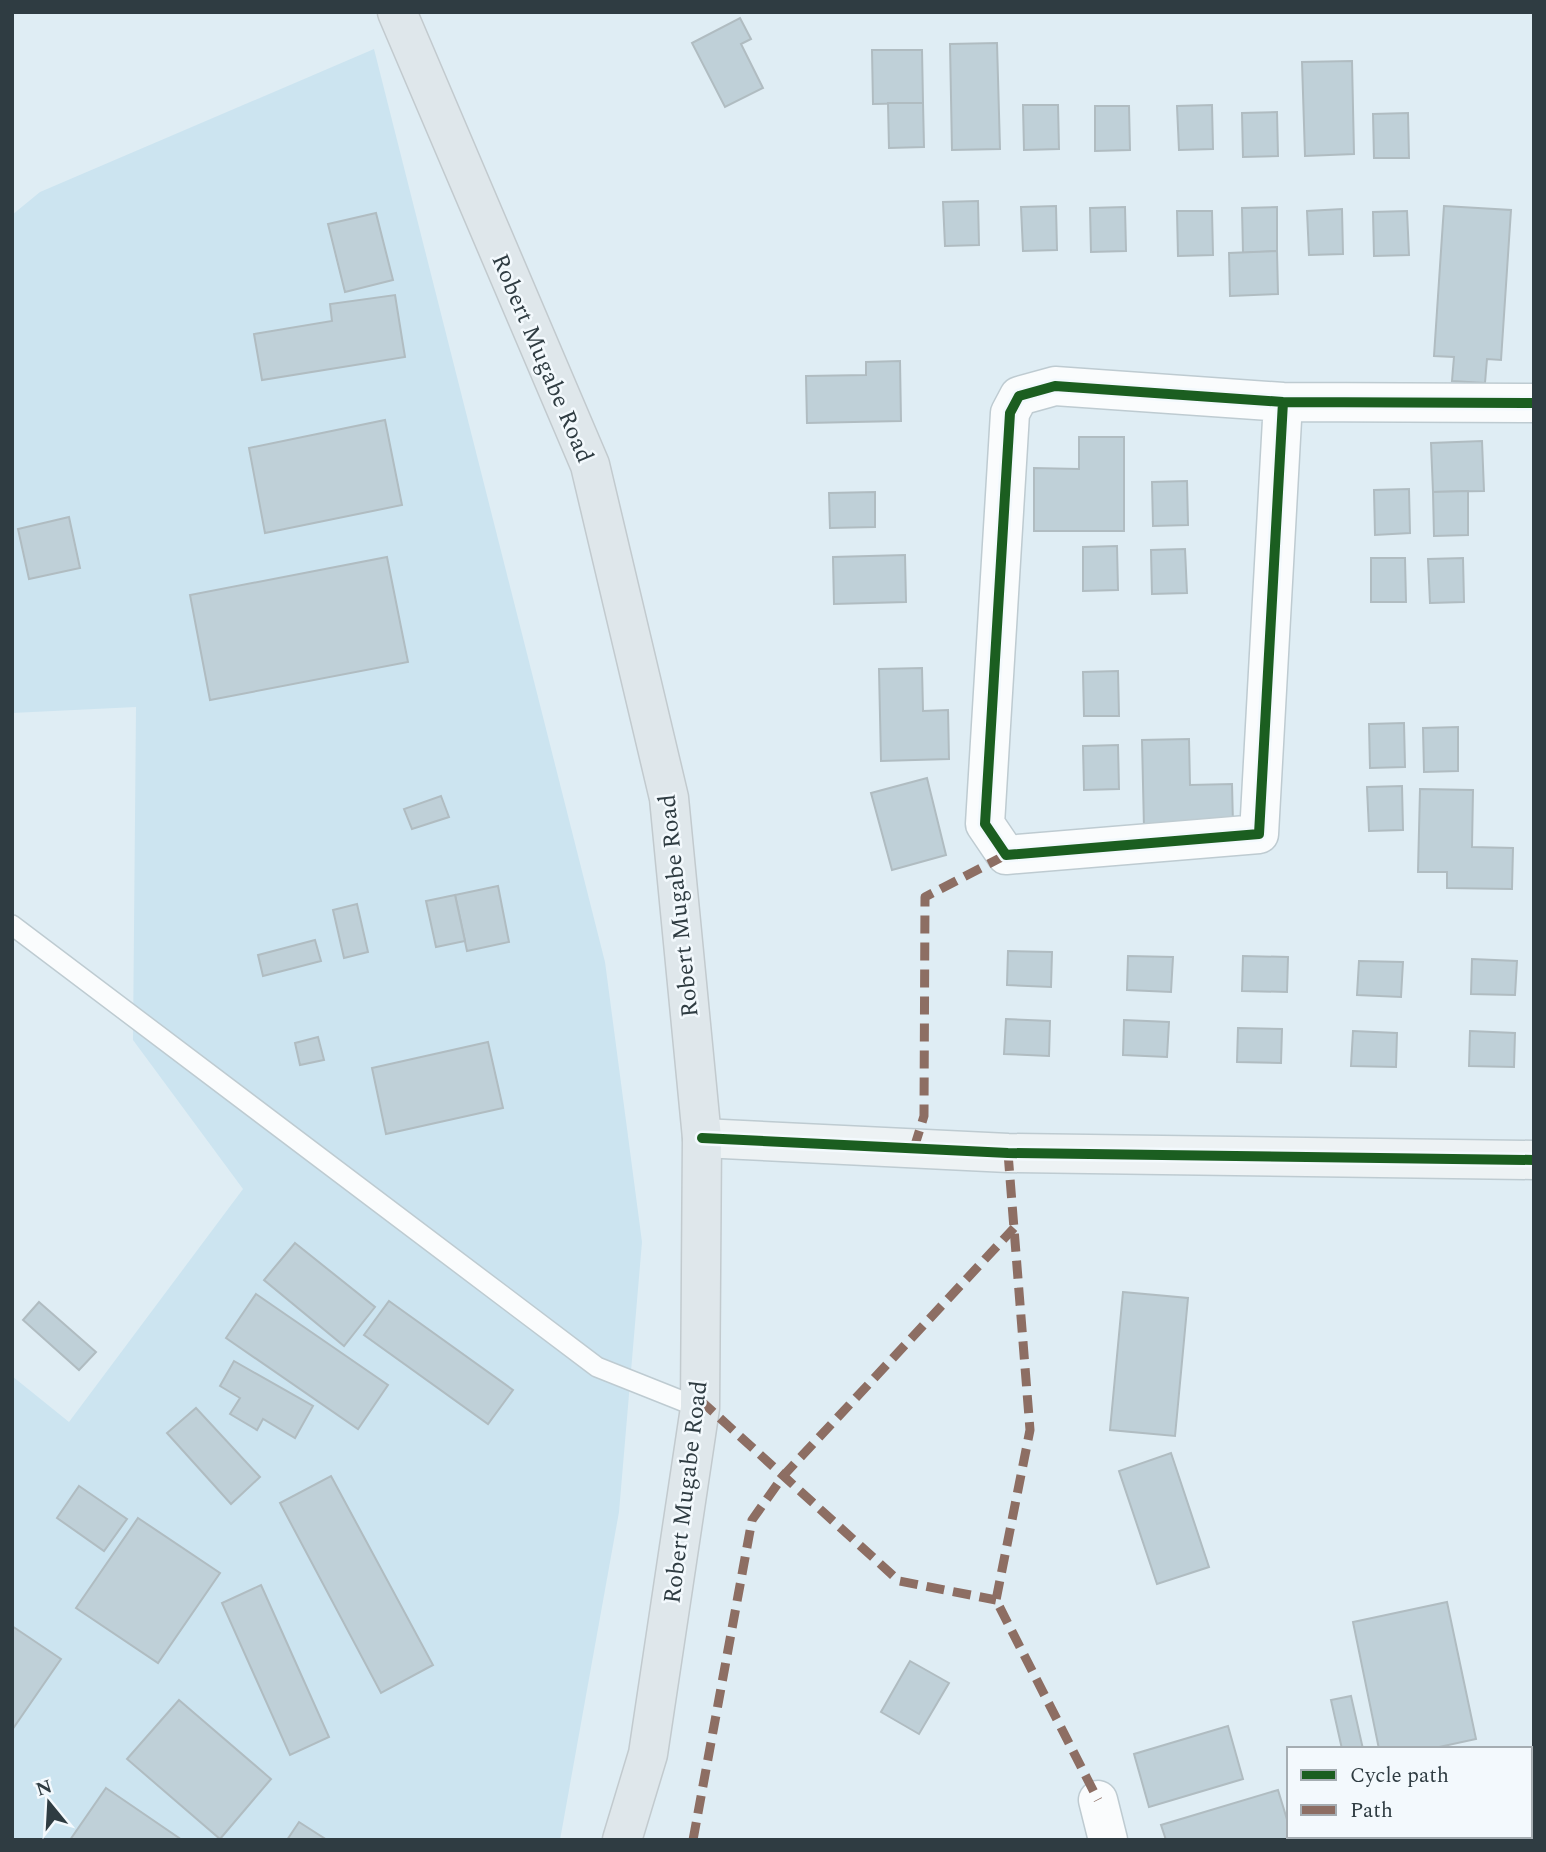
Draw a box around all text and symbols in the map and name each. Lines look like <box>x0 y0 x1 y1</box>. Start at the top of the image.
street label: Robert Mugabe Road <box>482 248 602 469</box>
street label: Robert Mugabe Road <box>649 793 709 1019</box>
street label: Robert Mugabe Road <box>654 1379 718 1606</box>
legend <box>1287 1747 1532 1838</box>
text: Cycle path <box>1350 1760 1449 1792</box>
north arrow <box>14 1768 84 1838</box>
text: N <box>32 1772 56 1804</box>
text: Path <box>1350 1795 1393 1827</box>

